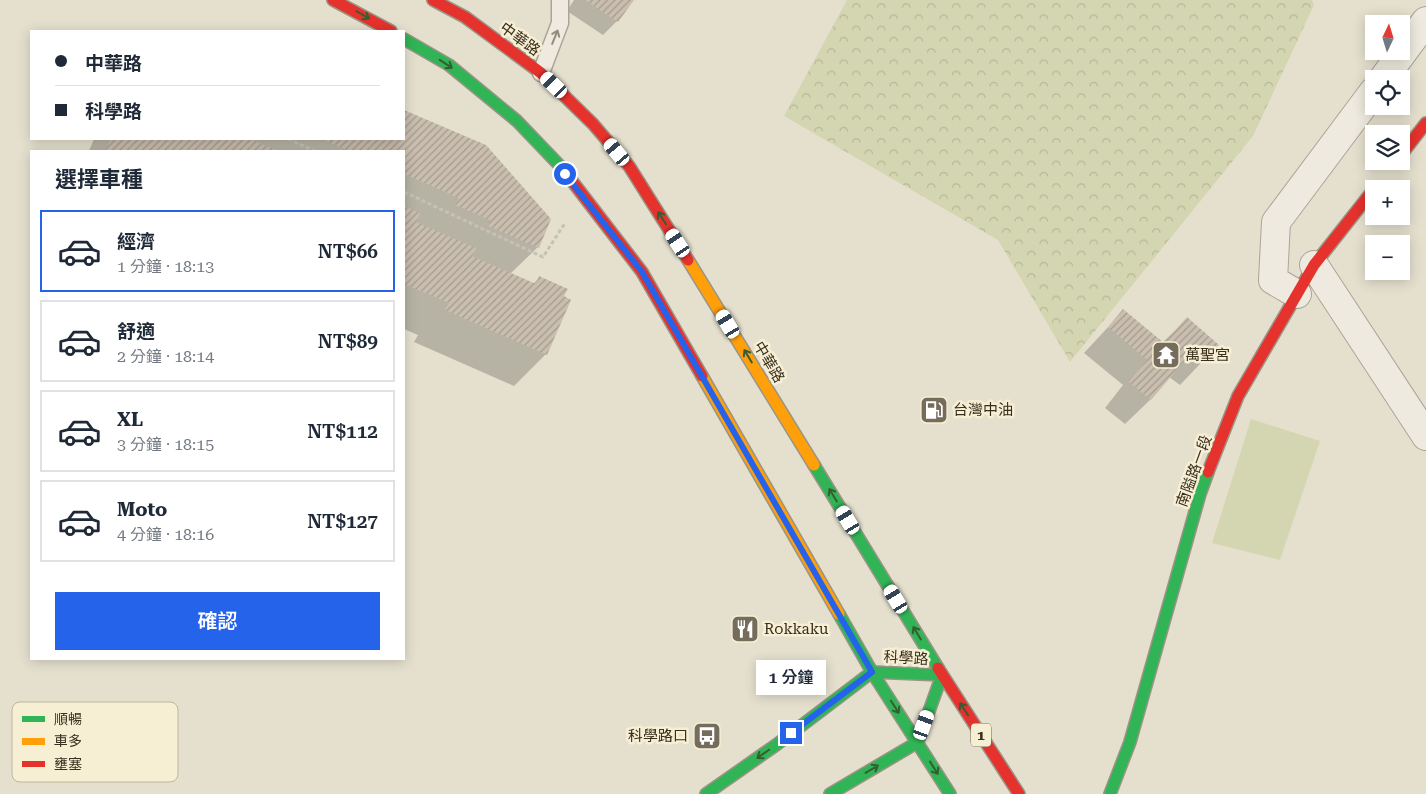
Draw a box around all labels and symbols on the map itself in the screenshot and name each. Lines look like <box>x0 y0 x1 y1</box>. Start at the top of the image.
one-way arrow <box>355 10 369 20</box>
north arrow <box>1365 15 1410 60</box>
street label: 中華路 <box>497 18 543 60</box>
one-way arrow <box>551 30 560 45</box>
one-way arrow <box>438 59 452 69</box>
car <box>537 69 570 101</box>
car <box>601 136 632 168</box>
route start <box>554 163 576 185</box>
one-way arrow <box>657 211 667 225</box>
car <box>663 226 692 260</box>
car <box>713 307 742 341</box>
street label: 中華路 <box>750 338 788 386</box>
temple icon: 萬聖宮 <box>1151 340 1181 370</box>
place label: 萬聖宮 <box>1185 346 1230 364</box>
one-way arrow <box>742 350 752 364</box>
fuel station icon: 台灣中油 <box>919 395 949 425</box>
place label: 台灣中油 <box>953 401 1013 419</box>
street label: 南隘路一段 <box>1173 433 1215 509</box>
one-way arrow <box>827 488 837 502</box>
car <box>833 503 862 537</box>
car <box>881 582 910 616</box>
restaurant icon: Rokkaku <box>730 614 760 644</box>
place label: Rokkaku <box>764 620 829 638</box>
one-way arrow <box>912 627 922 641</box>
street label: 科學路 <box>883 648 929 668</box>
callout: 1 分鐘 <box>756 660 826 696</box>
one-way arrow <box>890 699 900 713</box>
legend <box>12 702 178 782</box>
one-way arrow <box>959 702 970 716</box>
car <box>911 708 936 742</box>
text: 順暢 <box>54 711 82 727</box>
bus stop icon: 科學路口 <box>692 721 722 751</box>
route end <box>780 722 802 744</box>
road number: 1 <box>971 724 991 746</box>
place label: 科學路口 <box>628 727 688 745</box>
text: 車多 <box>54 733 82 749</box>
one-way arrow <box>756 749 770 759</box>
text: 壅塞 <box>54 756 82 772</box>
one-way arrow <box>929 760 939 774</box>
one-way arrow <box>865 763 879 773</box>

